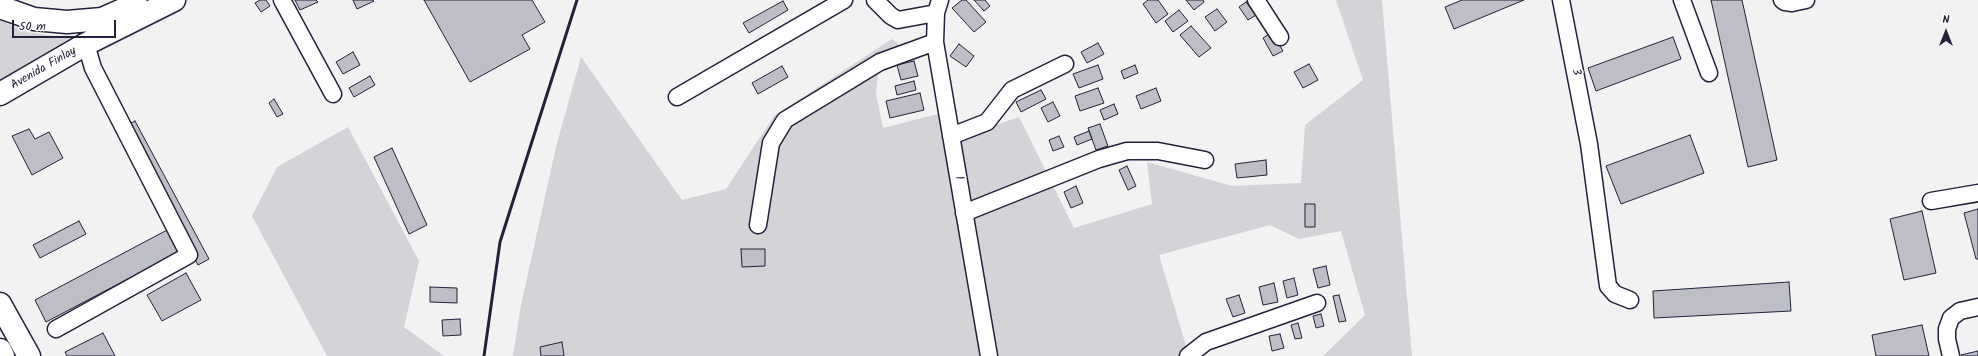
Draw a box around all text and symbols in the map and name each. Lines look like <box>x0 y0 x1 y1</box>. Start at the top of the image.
text: N <box>1943 11 1949 29</box>
scale bar <box>14 12 118 38</box>
north arrow <box>1926 12 1966 52</box>
text: 50 m <box>19 17 46 36</box>
street label: Avenida Finlay <box>9 44 79 94</box>
street label: 3 <box>1567 67 1583 77</box>
street label: 1 <box>951 175 965 181</box>

